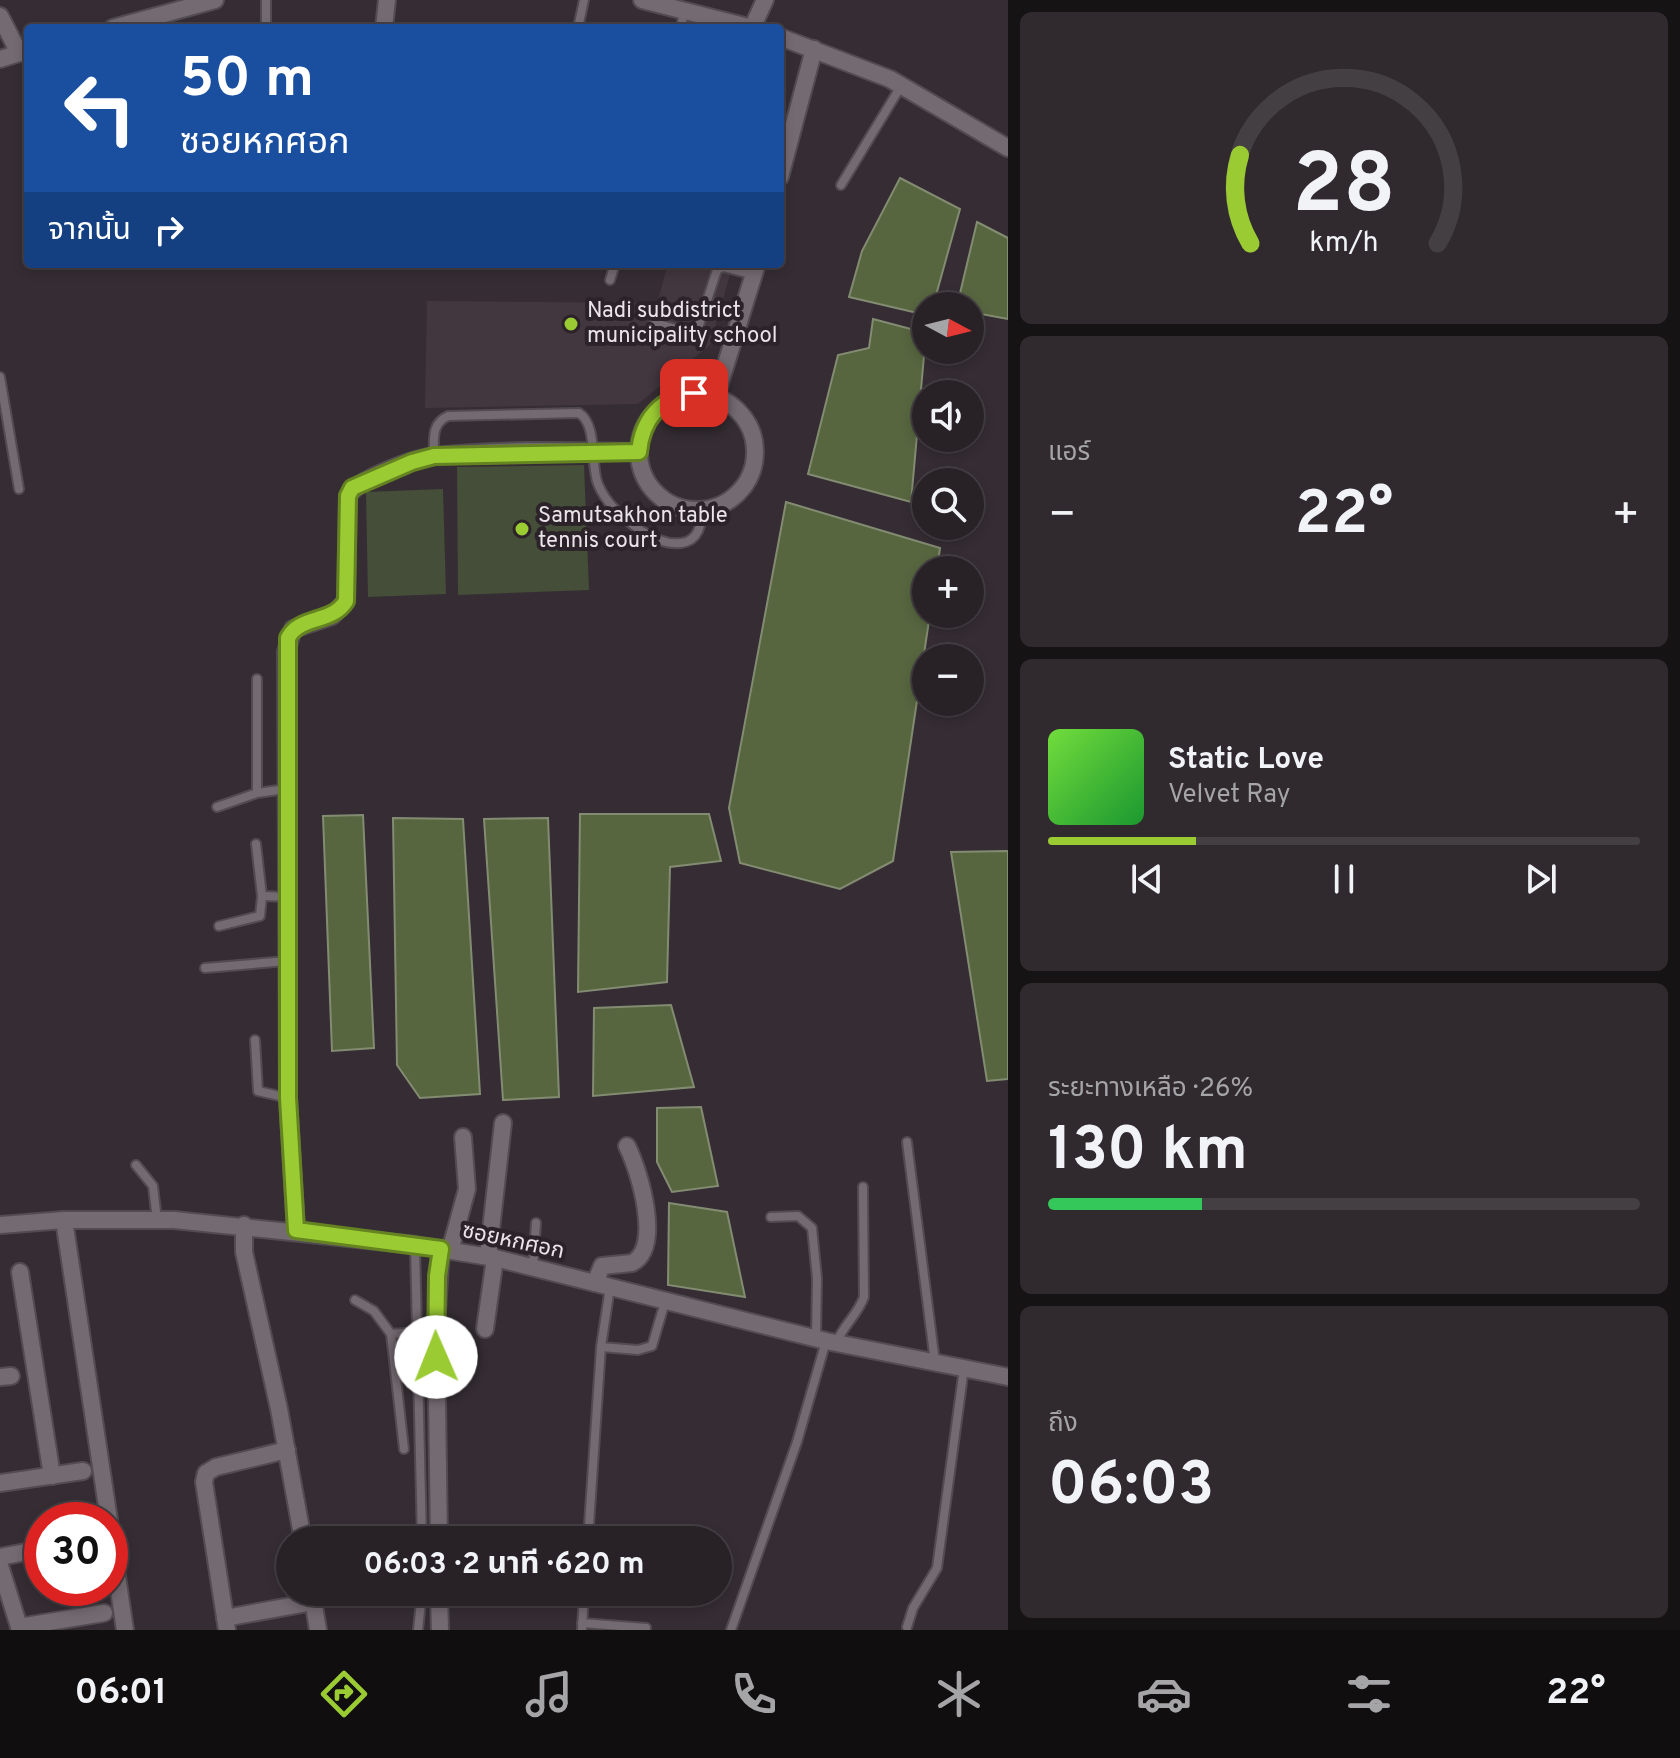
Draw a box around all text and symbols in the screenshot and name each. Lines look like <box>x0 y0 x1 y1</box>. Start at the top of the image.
text: 50 m <box>180 46 314 116</box>
icon: left <box>48 56 152 160</box>
text: ซอยหกศอก <box>180 121 350 167</box>
text: 28 <box>1292 136 1396 241</box>
icon: right <box>147 208 191 252</box>
text: จากนั้น <box>48 213 131 250</box>
text: km/h <box>1309 226 1379 262</box>
north arrow <box>912 292 984 364</box>
map controls <box>912 292 984 716</box>
place label: Nadi subdistrict municipality school <box>587 298 778 350</box>
marker: Nadi subdistrict municipality school <box>562 315 580 333</box>
pin <box>660 359 728 427</box>
icon: arrive <box>672 371 716 415</box>
button: sound <box>912 380 984 452</box>
text: แอร์ <box>1048 437 1090 470</box>
button: search <box>912 468 984 540</box>
text: 22° <box>1295 479 1393 555</box>
text: − <box>1048 489 1076 545</box>
text: + <box>1612 489 1640 545</box>
place label: Samutsakhon table tennis court <box>538 503 728 555</box>
marker: Samutsakhon table tennis court <box>513 520 531 538</box>
button: + <box>912 556 984 628</box>
button: − <box>912 644 984 716</box>
text: Static Love <box>1168 742 1324 779</box>
text: Velvet Ray <box>1168 779 1291 812</box>
icon: previous <box>1125 857 1169 901</box>
icon: pause <box>1322 857 1366 901</box>
icon: next <box>1519 857 1563 901</box>
text: ระยะทางเหลือ · 26% <box>1048 1073 1253 1106</box>
text: 130 km <box>1048 1115 1248 1191</box>
street label: ซอยหกศอก <box>459 1218 567 1266</box>
position arrow <box>394 1315 478 1399</box>
text: ถึง <box>1048 1408 1078 1441</box>
text: 06:03 <box>1048 1450 1214 1526</box>
speed limit sign: 30 <box>24 1502 128 1606</box>
text: 06:03 · 2 นาที · 620 m <box>363 1547 645 1584</box>
icon: directions <box>316 1666 372 1722</box>
icon: music <box>521 1666 577 1722</box>
icon: phone <box>726 1666 782 1722</box>
icon: climate <box>931 1666 987 1722</box>
icon: car <box>1136 1666 1192 1722</box>
icon: filters <box>1341 1666 1397 1722</box>
text: 06:01 <box>75 1671 167 1717</box>
text: 22° <box>1546 1671 1605 1717</box>

